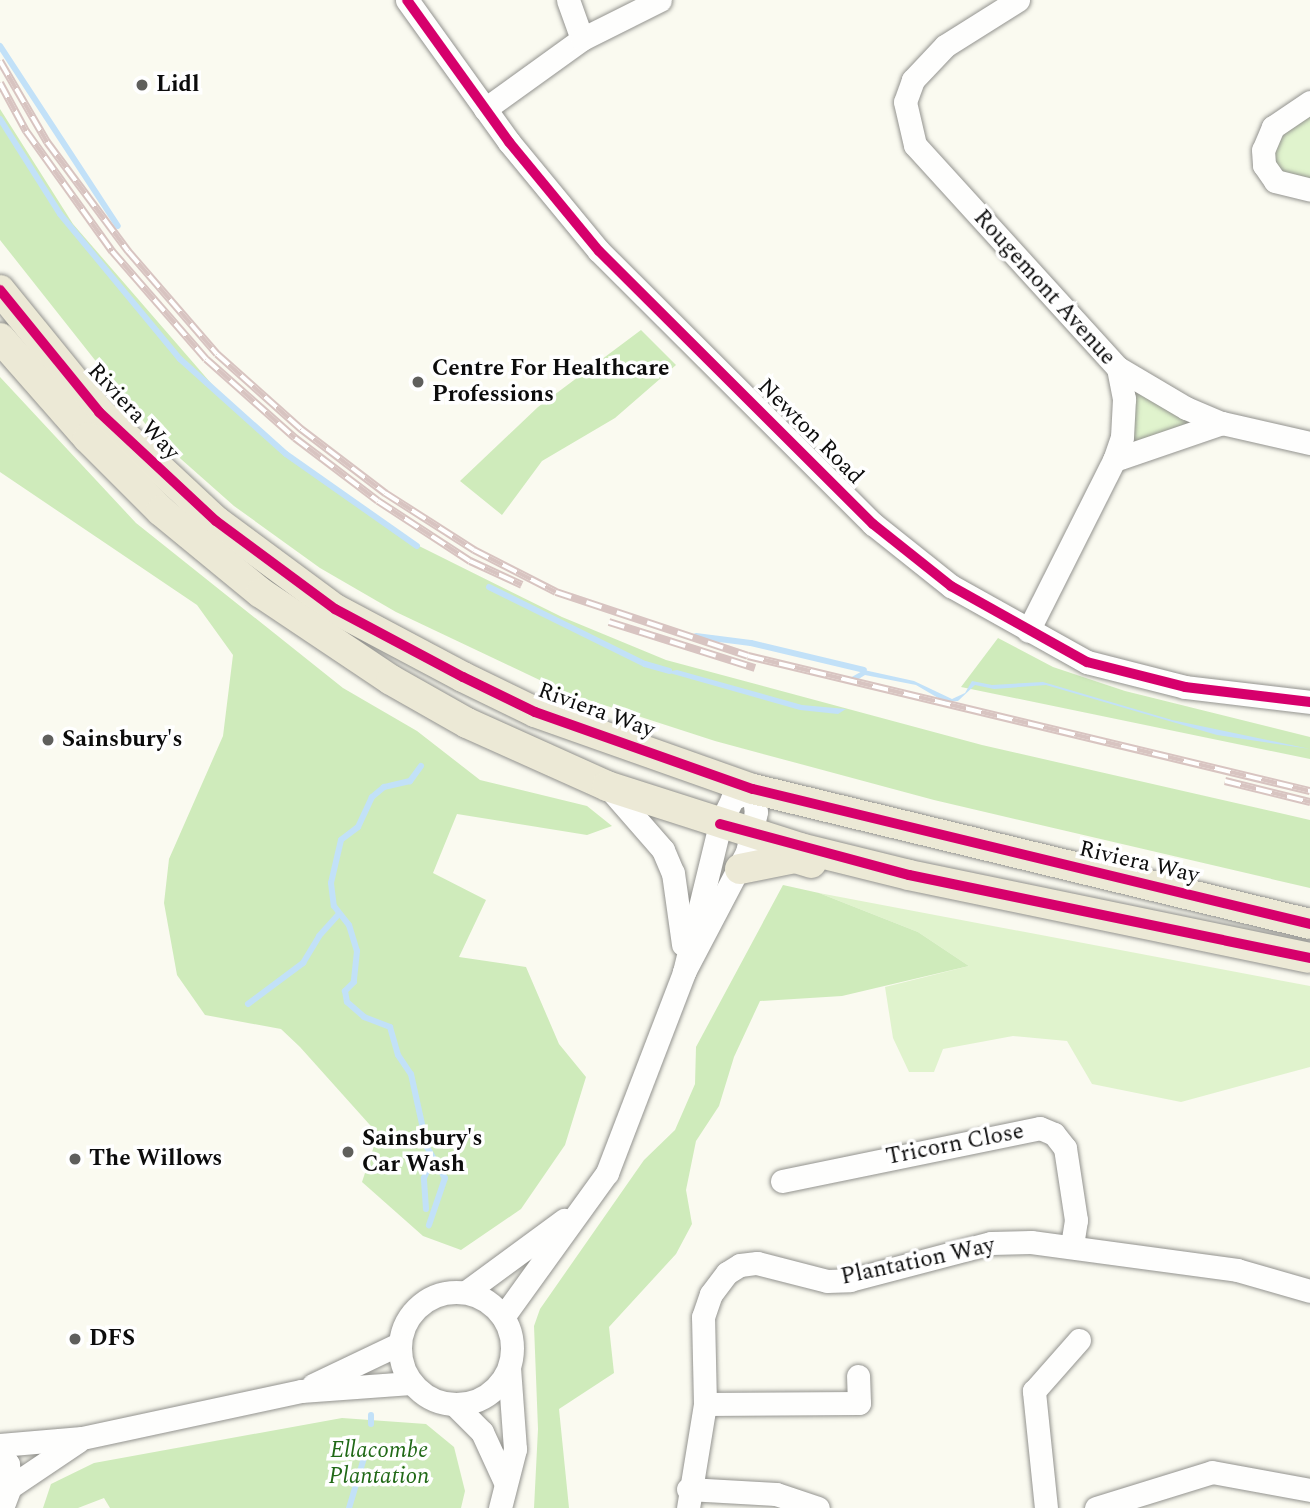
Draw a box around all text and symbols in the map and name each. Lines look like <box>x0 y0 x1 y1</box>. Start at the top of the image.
place label: Lidl <box>156 71 199 99</box>
marker: Lidl <box>134 77 150 93</box>
street label: Rougemont Avenue <box>967 205 1121 371</box>
place label: Centre For Healthcare Professions <box>432 355 669 409</box>
street label: Riviera Way <box>81 358 185 466</box>
street label: Newton Road <box>751 373 869 491</box>
marker: Centre For Healthcare Professions <box>410 374 426 390</box>
street label: Riviera Way <box>534 677 658 745</box>
place label: Sainsbury's <box>62 726 183 754</box>
marker: Sainsbury's <box>40 732 56 748</box>
street label: Riviera Way <box>1076 836 1202 890</box>
street label: Tricorn Close <box>884 1118 1026 1172</box>
place label: Sainsbury's Car Wash <box>362 1125 483 1179</box>
marker: Sainsbury's Car Wash <box>340 1144 356 1160</box>
place label: The Willows <box>89 1145 222 1173</box>
marker: The Willows <box>67 1151 83 1167</box>
street label: Plantation Way <box>839 1232 997 1292</box>
place label: DFS <box>89 1325 135 1353</box>
marker: DFS <box>67 1331 83 1347</box>
park label: Ellacombe Plantation <box>329 1437 429 1491</box>

